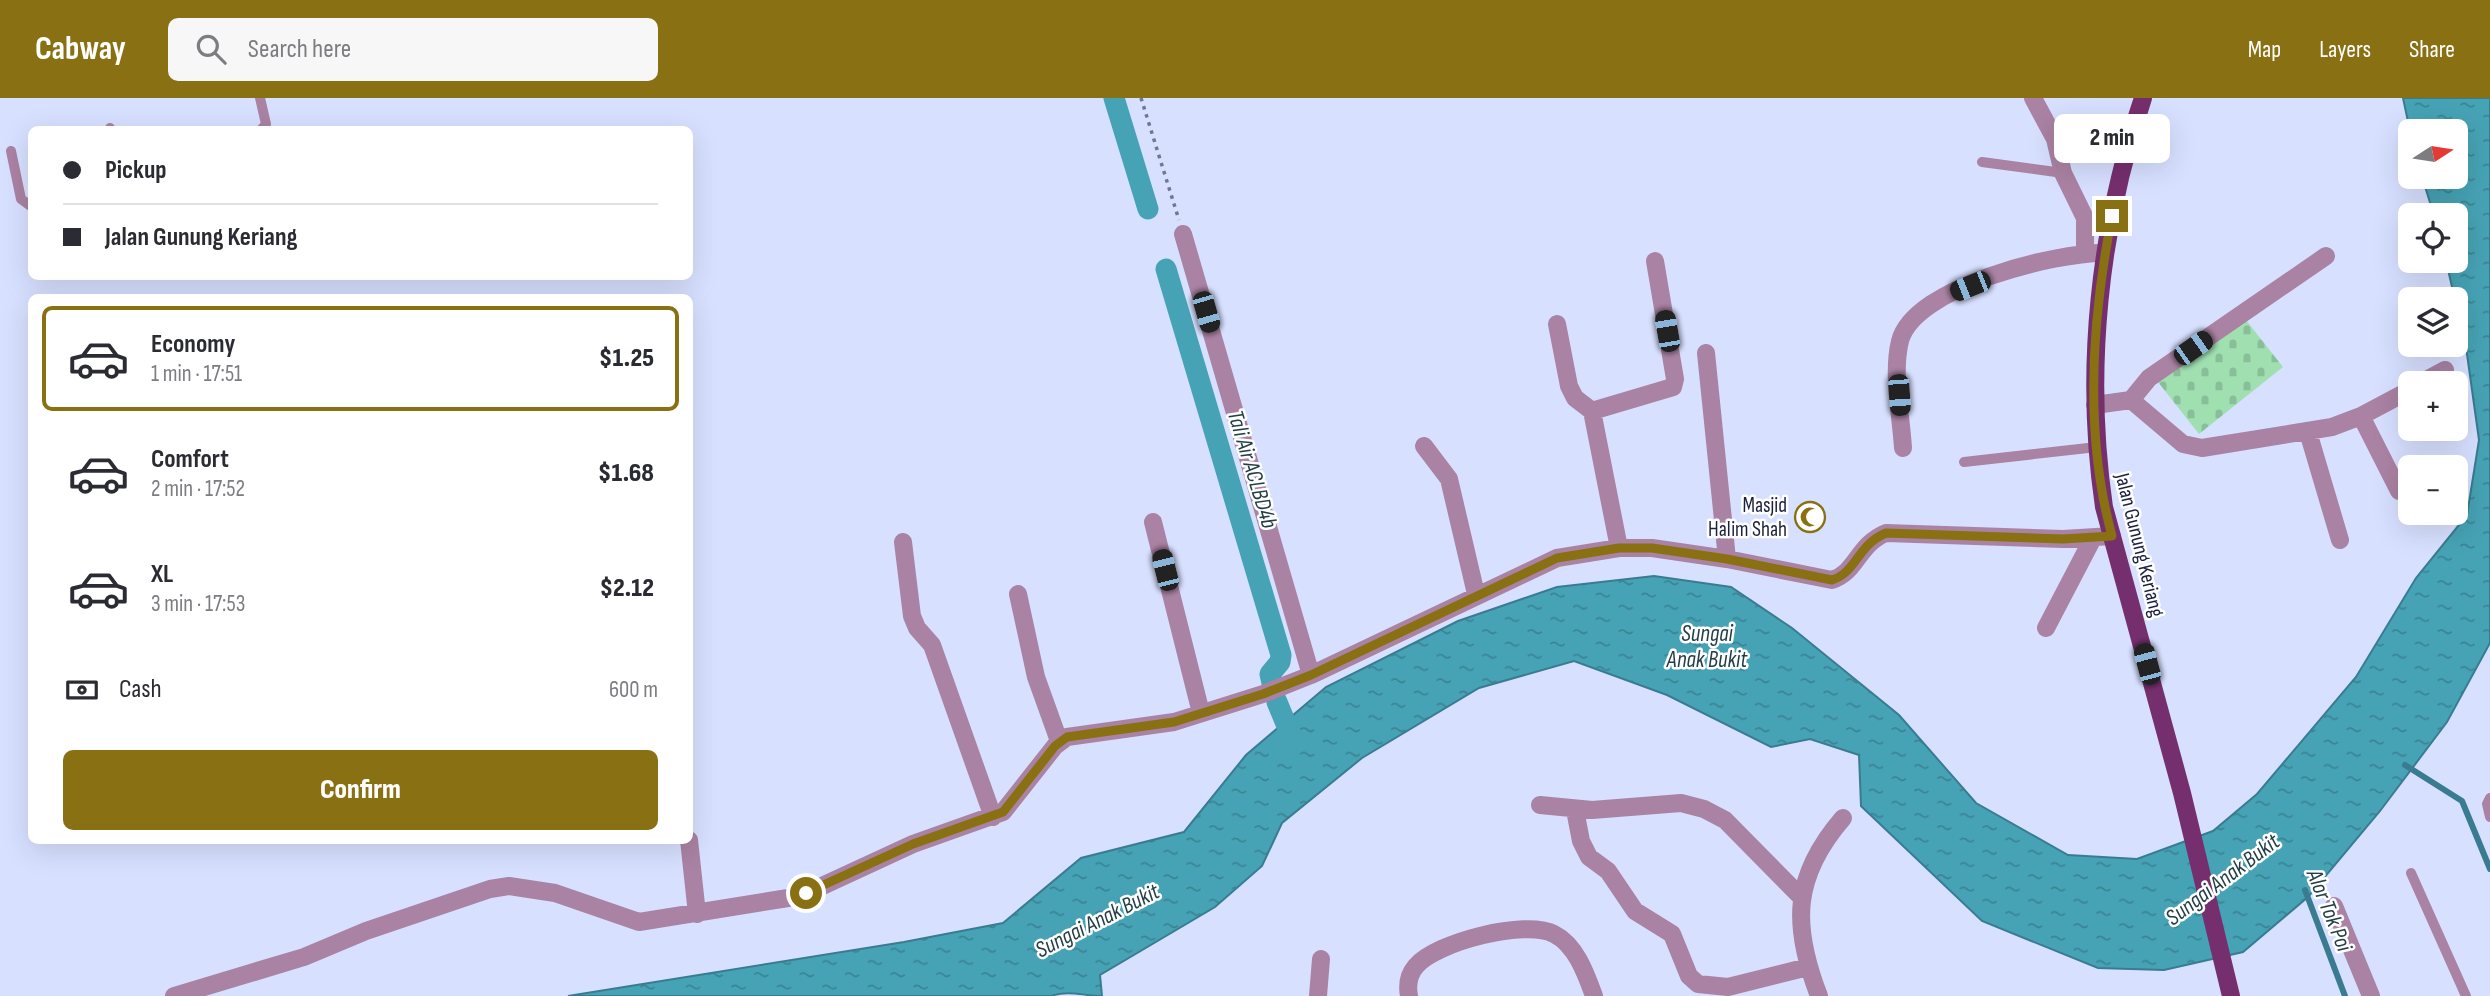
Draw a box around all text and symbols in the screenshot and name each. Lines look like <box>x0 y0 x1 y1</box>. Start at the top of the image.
search box <box>168 18 658 81</box>
text: Cabway <box>35 29 126 69</box>
icon: search <box>192 30 230 68</box>
text: Search here <box>248 34 351 65</box>
text: Map <box>2248 35 2281 64</box>
text: Layers <box>2319 35 2371 64</box>
text: Share <box>2409 35 2455 64</box>
callout: 2 min <box>2054 115 2170 164</box>
north arrow <box>2398 119 2468 189</box>
map controls <box>2398 119 2468 525</box>
text: 2 min <box>2090 124 2134 152</box>
text: Pickup <box>105 155 167 186</box>
route end <box>2096 200 2128 232</box>
button: locate <box>2398 203 2468 273</box>
text: Jalan Gunung Keriang <box>105 222 297 253</box>
car <box>1947 268 1994 304</box>
button: layers <box>2398 287 2468 357</box>
car <box>1191 289 1222 335</box>
car <box>1654 308 1681 354</box>
icon: car <box>67 327 130 390</box>
car <box>2170 327 2217 369</box>
text: Economy <box>151 329 235 360</box>
text: $1.25 <box>599 343 654 374</box>
text: 1 min · 17:51 <box>151 360 242 388</box>
button: + <box>2398 371 2468 441</box>
car <box>1888 373 1911 417</box>
water label: Tali Air ACLBD4b <box>1221 407 1283 532</box>
icon: car <box>67 442 130 505</box>
text: Comfort <box>151 444 229 475</box>
button: − <box>2398 455 2468 525</box>
text: $1.68 <box>598 458 654 489</box>
street label: Jalan Gunung Keriang <box>2109 470 2169 620</box>
text: 2 min · 17:52 <box>151 475 245 503</box>
place label: Masjid Halim Shah <box>1708 493 1787 542</box>
mosque icon: Masjid Halim Shah <box>1793 500 1827 534</box>
car <box>1150 547 1181 593</box>
icon: car <box>67 557 130 620</box>
text: XL <box>151 559 173 590</box>
text: $2.12 <box>600 573 654 604</box>
text: 3 min · 17:53 <box>151 590 245 618</box>
water label: Sungai Anak Bukit <box>1666 620 1748 674</box>
car <box>2132 641 2163 687</box>
icon: cash <box>63 671 101 709</box>
text: Cash <box>119 674 162 705</box>
text: 600 m <box>609 676 658 704</box>
button: Confirm <box>63 750 658 830</box>
water label: Sungai Anak Bukit <box>2160 827 2286 932</box>
water label: Alor Tok Poi <box>2300 864 2358 956</box>
route start <box>790 877 822 909</box>
water label: Sungai Anak Bukit <box>1031 877 1165 964</box>

